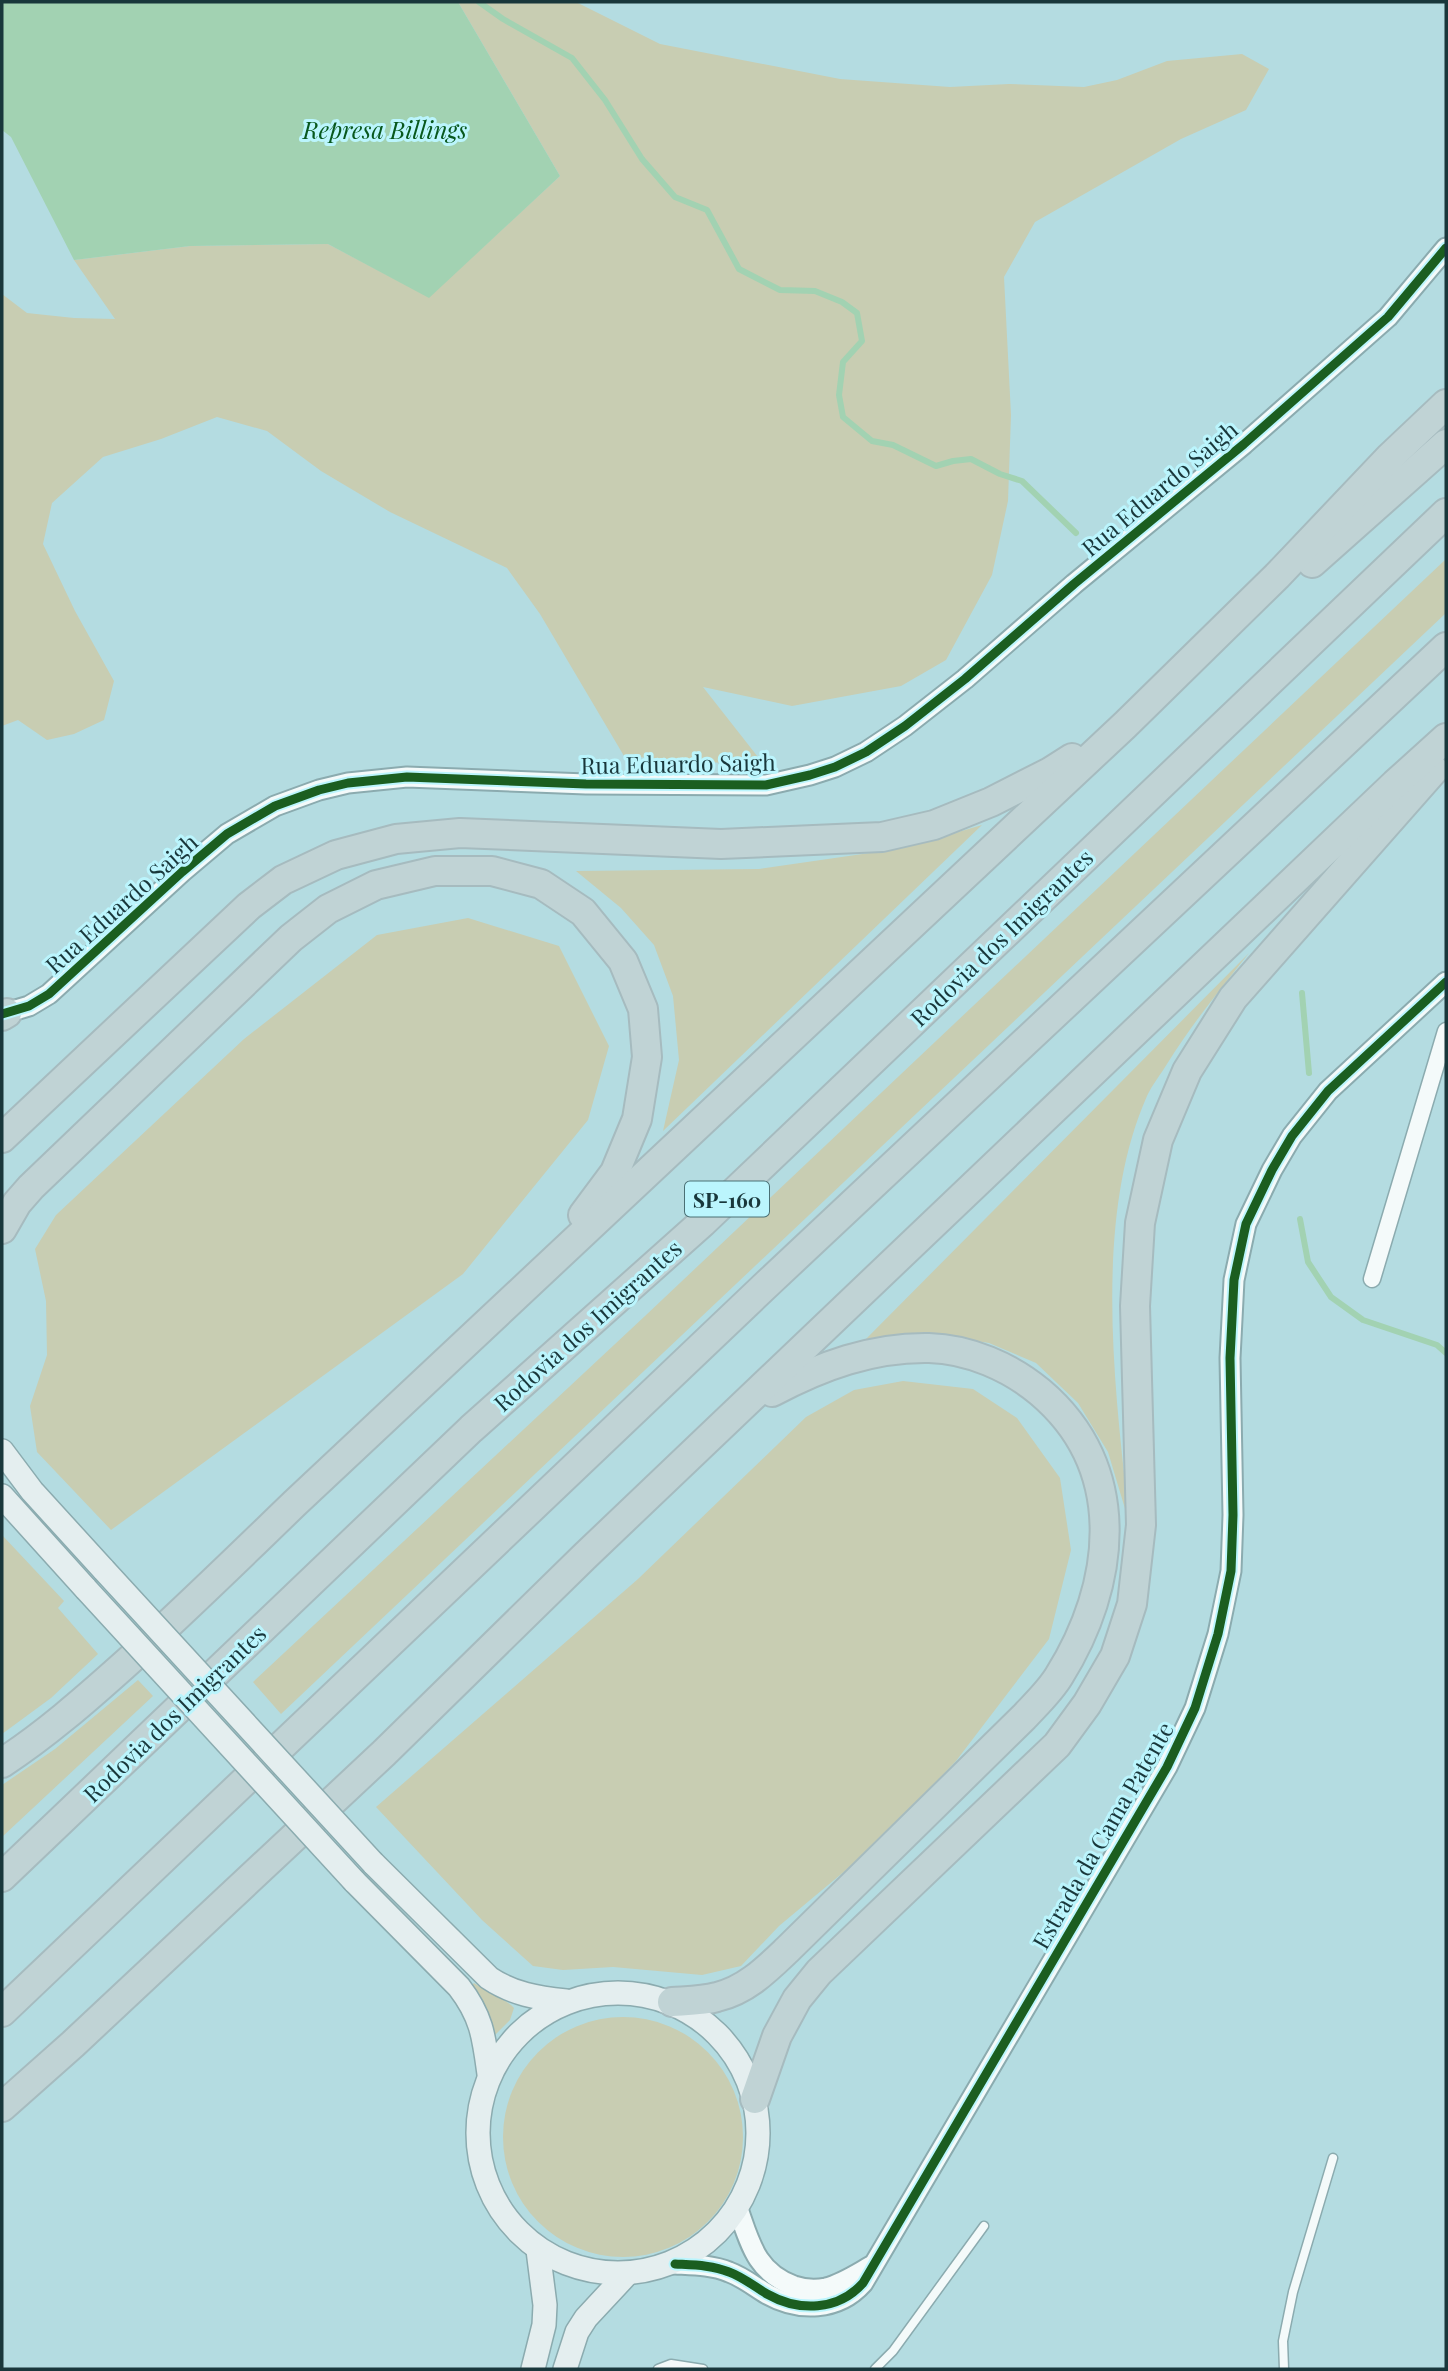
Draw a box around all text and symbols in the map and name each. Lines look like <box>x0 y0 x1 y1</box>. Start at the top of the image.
water label: Represa Billings <box>302 113 467 145</box>
street label: Rua Eduardo Saigh <box>1074 413 1244 563</box>
street label: Rua Eduardo Saigh <box>580 746 776 780</box>
street label: Rua Eduardo Saigh <box>38 826 204 980</box>
street label: Rodovia dos Imigrantes <box>903 842 1099 1032</box>
road number: SP-160 <box>685 1182 769 1216</box>
street label: Rodovia dos Imigrantes <box>486 1232 688 1418</box>
street label: Rodovia dos Imigrantes <box>76 1618 272 1808</box>
street label: Estrada da Cama Patente <box>1024 1716 1180 1954</box>

